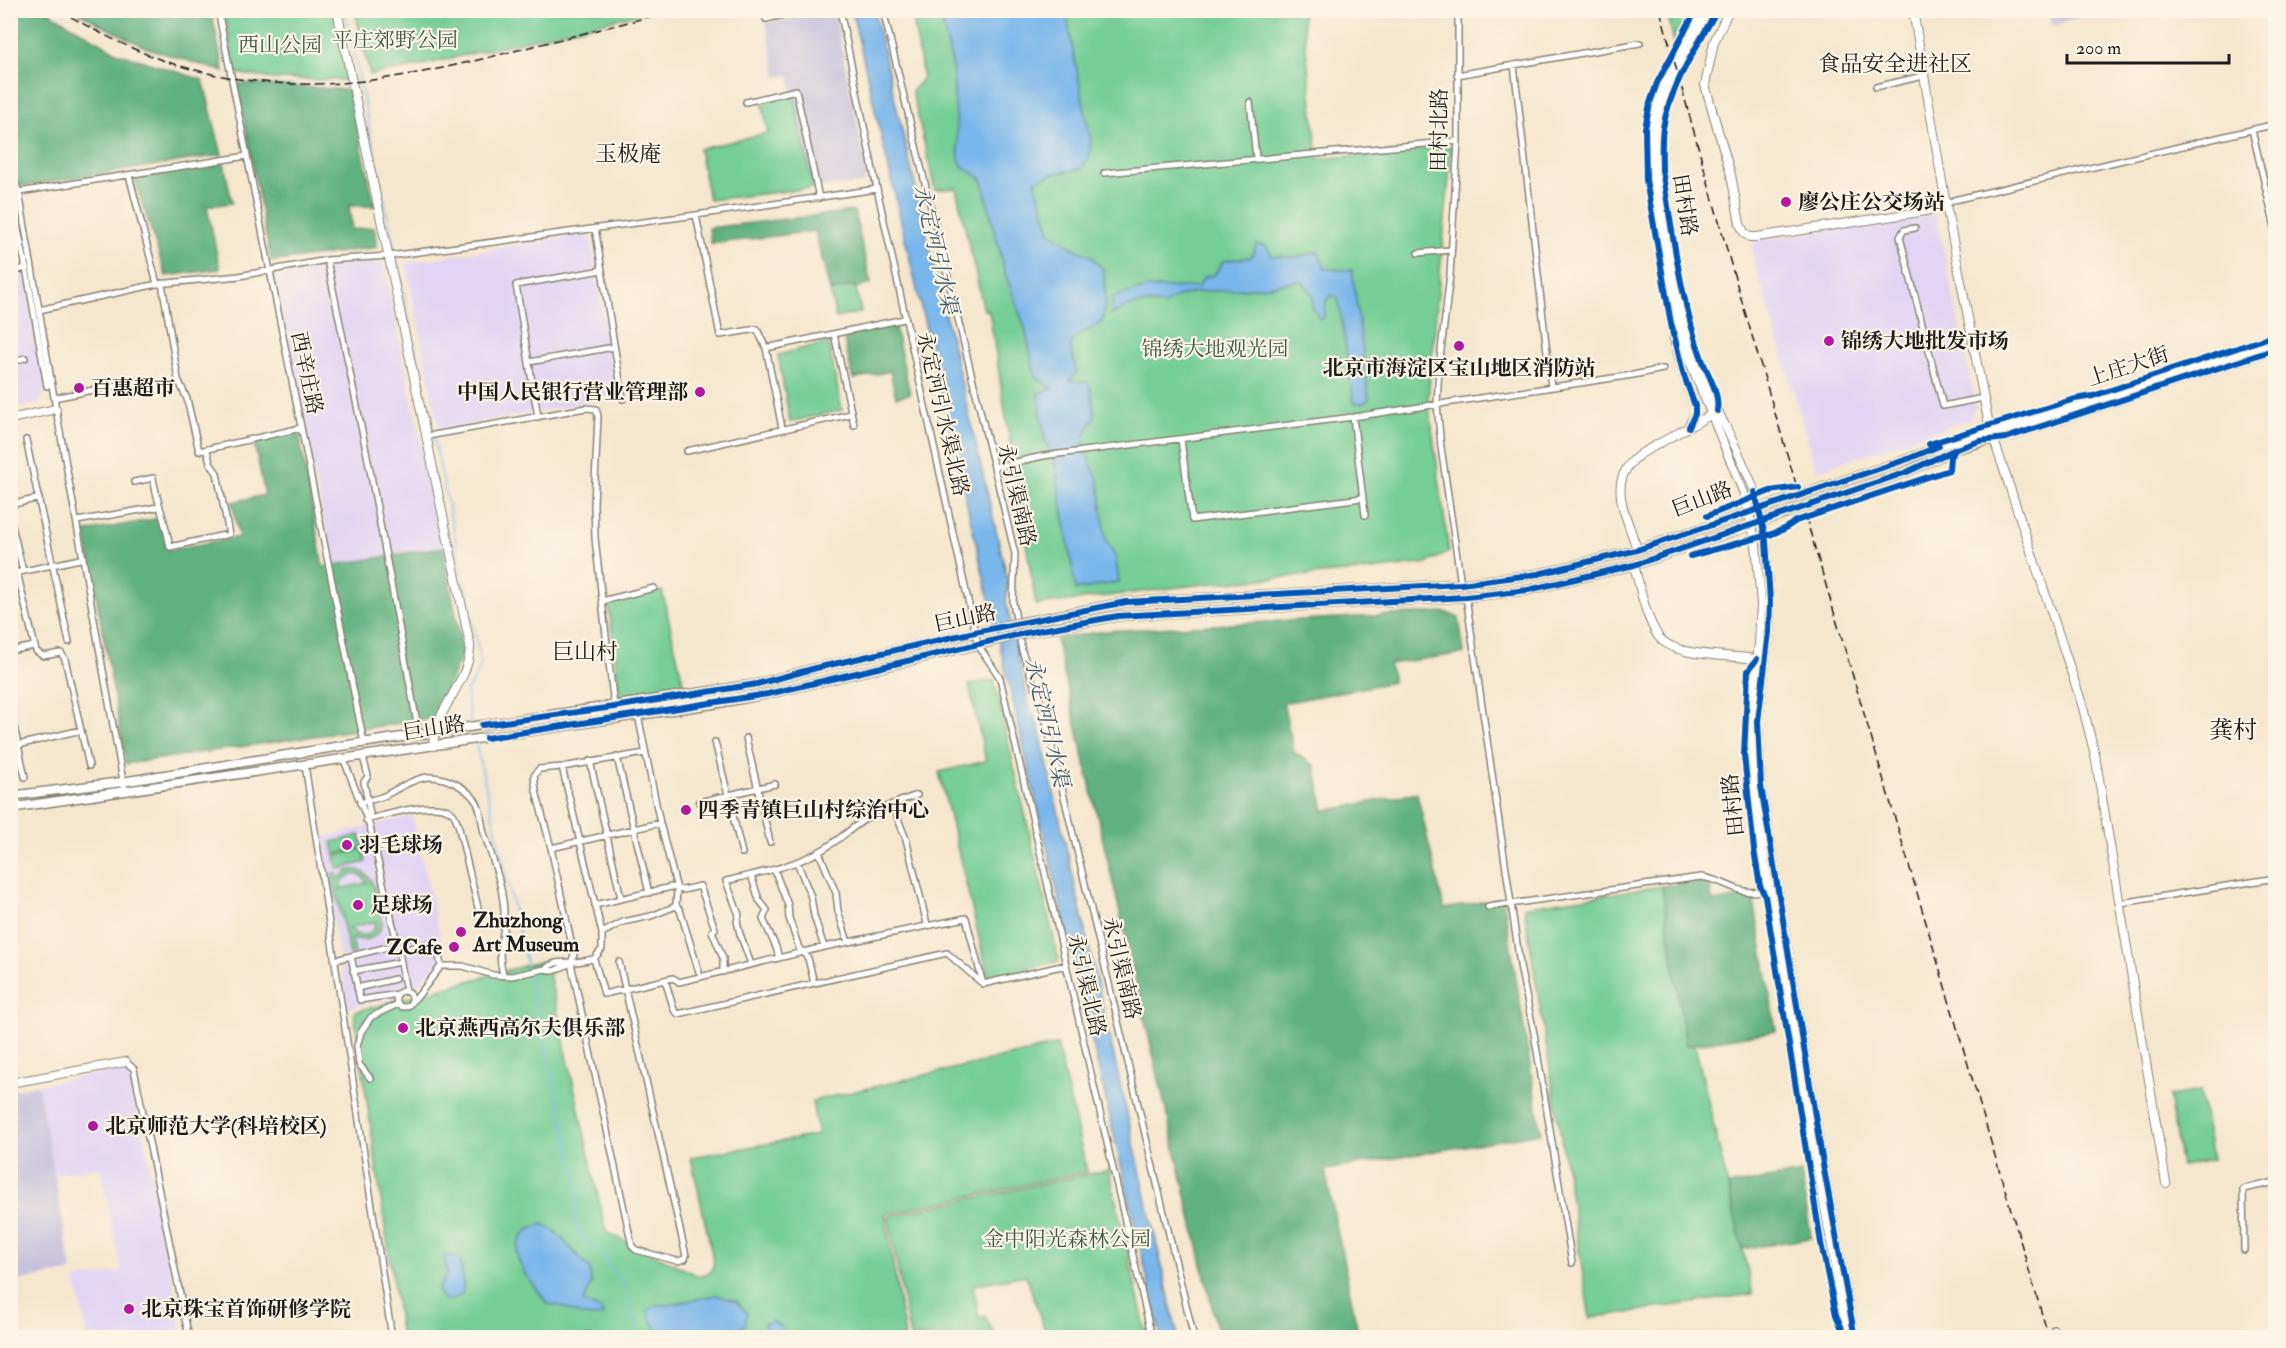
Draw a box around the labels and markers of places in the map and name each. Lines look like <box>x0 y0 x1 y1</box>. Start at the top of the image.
place label: 廖公庄公交场站 <box>1798 189 1945 216</box>
marker: 廖公庄公交场站 <box>1779 195 1793 209</box>
place label: 锦绣大地批发市场 <box>1841 328 2009 355</box>
marker: 锦绣大地批发市场 <box>1822 334 1836 348</box>
marker: 北京市海淀区宝山地区消防站 <box>1452 339 1466 353</box>
place label: 北京市海淀区宝山地区消防站 <box>1323 355 1596 382</box>
place label: 百惠超市 <box>91 375 175 402</box>
place label: 中国人民银行营业管理部 <box>457 379 688 406</box>
marker: 百惠超市 <box>72 381 86 395</box>
marker: 中国人民银行营业管理部 <box>693 385 707 399</box>
place label: 四季青镇巨山村综治中心 <box>698 797 929 824</box>
marker: 四季青镇巨山村综治中心 <box>679 803 693 817</box>
place label: 羽毛球场 <box>359 832 443 859</box>
marker: 羽毛球场 <box>340 838 354 852</box>
place label: 足球场 <box>370 892 433 919</box>
marker: 足球场 <box>351 898 365 912</box>
place label: Zhuzhong Art Museum <box>472 907 580 958</box>
marker: Zhuzhong Art Museum <box>454 925 468 939</box>
place label: ZCafe <box>387 934 442 961</box>
marker: ZCafe <box>447 940 461 954</box>
place label: 北京燕西高尔夫俱乐部 <box>415 1015 625 1042</box>
marker: 北京燕西高尔夫俱乐部 <box>396 1021 410 1035</box>
place label: 北京师范大学(科培校区) <box>105 1113 326 1140</box>
marker: 北京师范大学(科培校区) <box>86 1119 100 1133</box>
place label: 北京珠宝首饰研修学院 <box>141 1296 351 1323</box>
marker: 北京珠宝首饰研修学院 <box>122 1302 136 1316</box>

